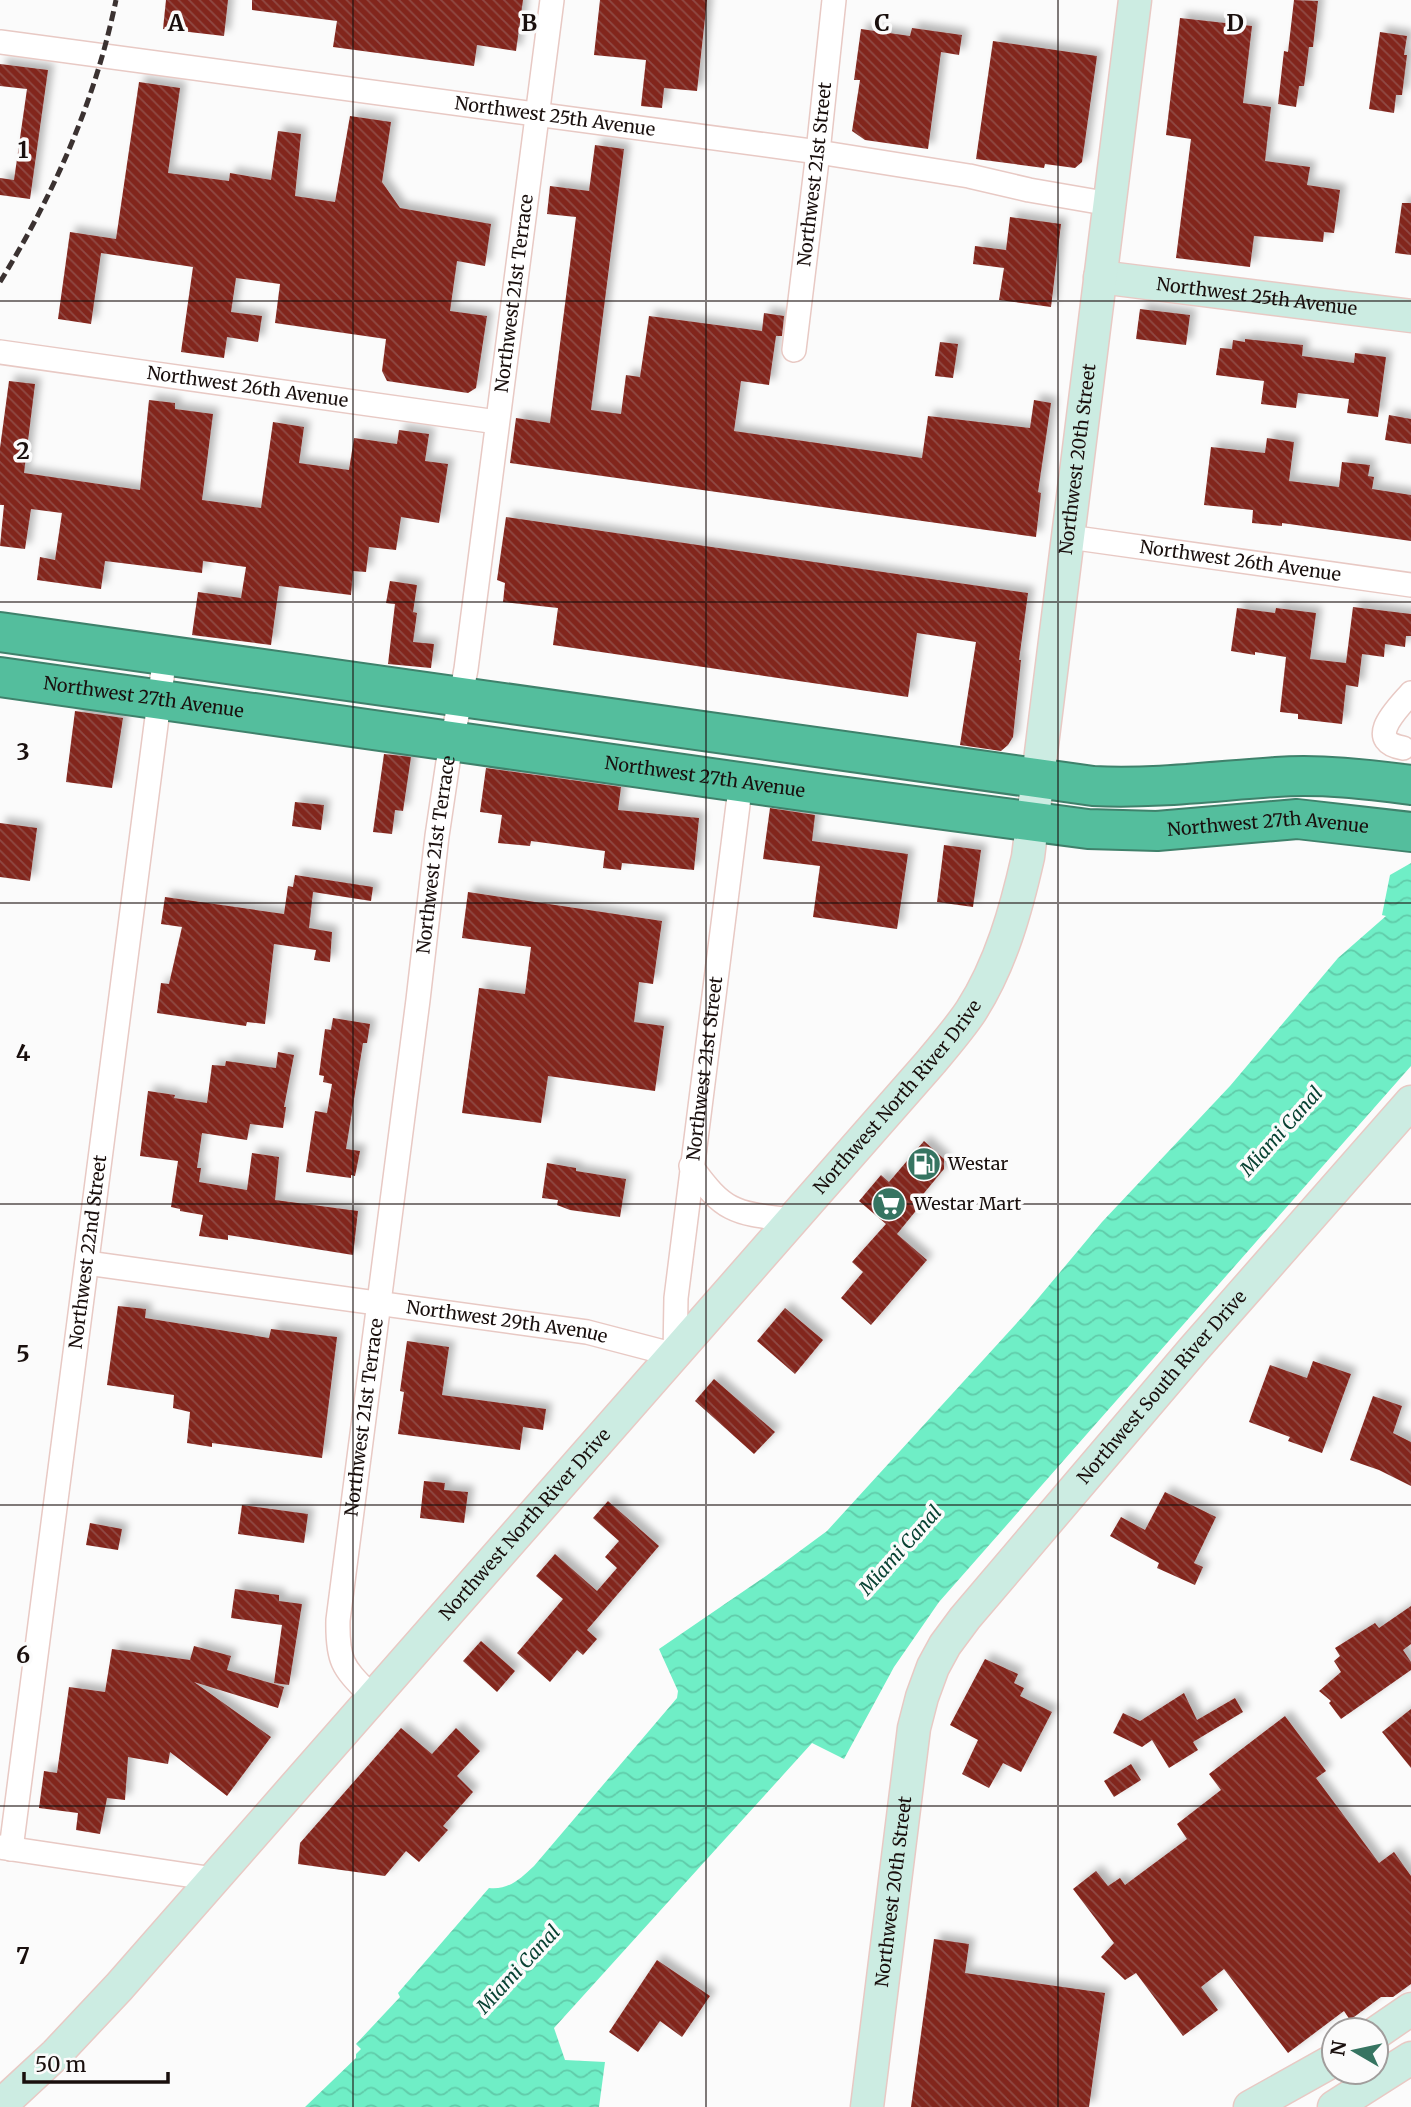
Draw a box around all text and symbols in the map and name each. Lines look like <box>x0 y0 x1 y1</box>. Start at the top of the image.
text: A <box>167 8 185 37</box>
text: B <box>521 8 537 37</box>
text: C <box>874 8 890 37</box>
text: D <box>1226 8 1244 37</box>
street label: Northwest 21st Street <box>792 81 836 268</box>
street label: Northwest 25th Avenue <box>453 91 657 141</box>
text: 1 <box>18 135 29 164</box>
street label: Northwest 21st Terrace <box>490 193 538 394</box>
street label: Northwest 25th Avenue <box>1155 272 1358 320</box>
street label: Northwest 26th Avenue <box>146 361 350 412</box>
street label: Northwest 20th Street <box>1054 362 1100 556</box>
text: 2 <box>16 436 30 465</box>
street label: Northwest 26th Avenue <box>1138 535 1343 586</box>
street label: Northwest 27th Avenue <box>42 671 245 722</box>
text: 3 <box>16 737 30 766</box>
street label: Northwest 27th Avenue <box>603 751 807 802</box>
street label: Northwest 21st Terrace <box>411 754 460 955</box>
street label: Northwest 27th Avenue <box>1166 807 1370 841</box>
street label: Northwest 21st Street <box>681 975 727 1162</box>
street label: Northwest North River Drive <box>808 995 986 1199</box>
text: 4 <box>16 1038 31 1067</box>
water label: Miami Canal <box>1234 1081 1327 1181</box>
fuel station icon: Westar <box>905 1145 943 1183</box>
place label: Westar <box>947 1152 1008 1175</box>
street label: Northwest 22nd Street <box>64 1154 111 1350</box>
supermarket icon: Westar Mart <box>870 1185 908 1223</box>
place label: Westar Mart <box>913 1192 1021 1215</box>
street label: Northwest South River Drive <box>1072 1285 1251 1488</box>
street label: Northwest 29th Avenue <box>405 1295 610 1348</box>
street label: Northwest 21st Terrace <box>339 1317 388 1518</box>
text: 5 <box>16 1339 30 1368</box>
street label: Northwest North River Drive <box>434 1423 615 1625</box>
water label: Miami Canal <box>853 1500 946 1600</box>
text: 6 <box>16 1640 30 1669</box>
street label: Northwest 20th Street <box>870 1795 916 1988</box>
water label: Miami Canal <box>470 1920 565 2019</box>
text: 7 <box>16 1941 30 1970</box>
north arrow <box>1320 2016 1390 2086</box>
text: N <box>1325 2039 1351 2058</box>
scale bar <box>24 2040 168 2084</box>
text: 50 m <box>35 2051 86 2078</box>

